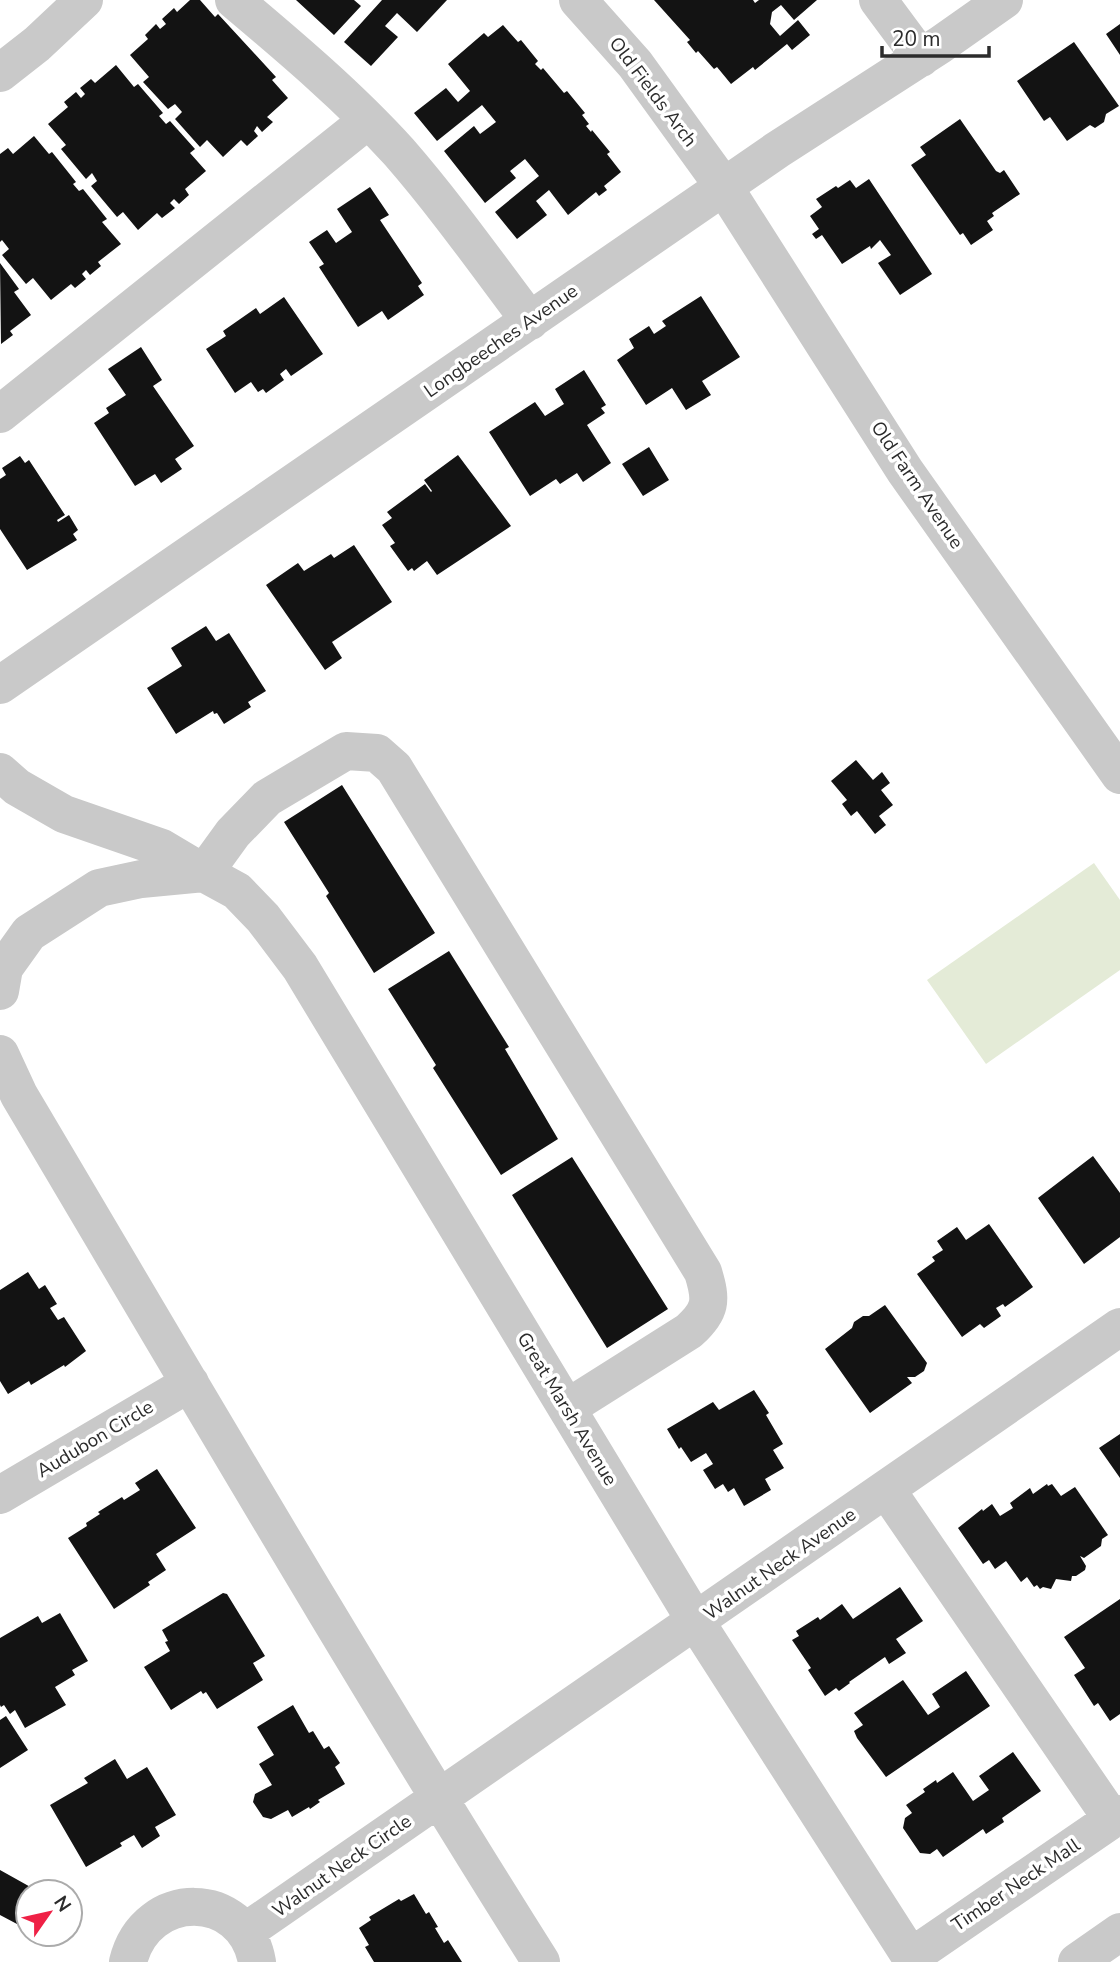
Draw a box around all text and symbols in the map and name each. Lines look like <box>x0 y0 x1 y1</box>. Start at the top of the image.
scale bar <box>882 14 989 58</box>
text: 20 m <box>892 25 941 53</box>
street label: Old Fields Arch <box>603 32 703 152</box>
street label: Longbeeches Avenue <box>419 278 583 404</box>
street label: Old Farm Avenue <box>865 416 969 554</box>
street label: Great Marsh Avenue <box>511 1327 623 1491</box>
street label: Audubon Circle <box>32 1394 158 1484</box>
street label: Walnut Neck Avenue <box>699 1502 861 1626</box>
street label: Walnut Neck Circle <box>267 1808 417 1924</box>
street label: Timber Neck Mall <box>947 1832 1086 1938</box>
north arrow <box>14 1878 84 1948</box>
text: N <box>48 1891 77 1917</box>

